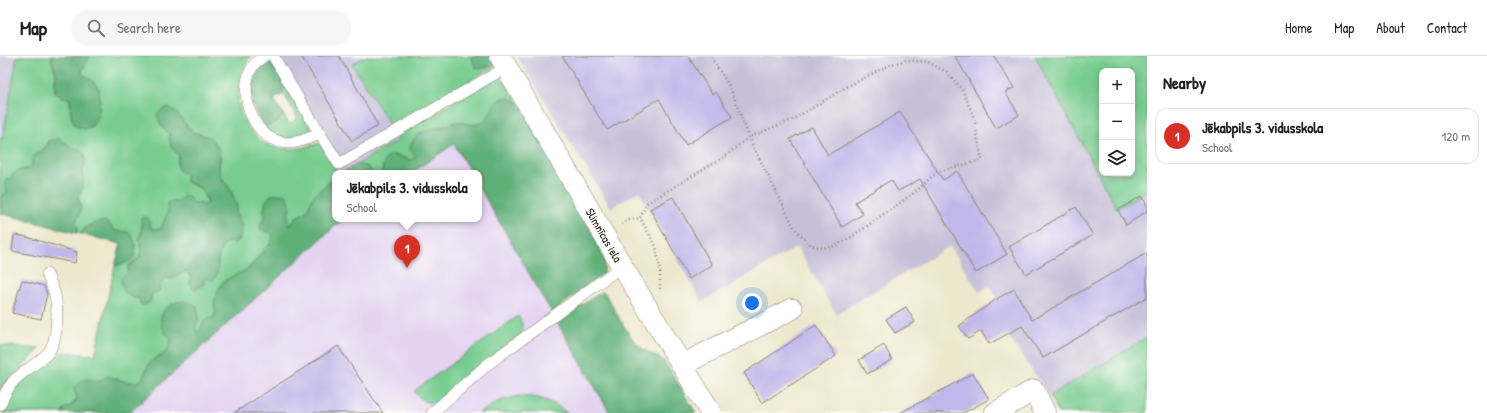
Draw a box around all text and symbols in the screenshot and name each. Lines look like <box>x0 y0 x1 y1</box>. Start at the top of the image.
search box <box>71 10 351 46</box>
text: Map <box>20 15 47 41</box>
icon: search <box>85 17 107 39</box>
text: Search here <box>117 17 181 38</box>
text: Home <box>1285 18 1312 37</box>
text: Map <box>1334 18 1354 37</box>
text: About <box>1376 18 1405 37</box>
text: Contact <box>1427 18 1467 37</box>
map controls <box>1099 68 1135 176</box>
button: + <box>1099 68 1135 104</box>
text: Nearby <box>1163 71 1206 94</box>
button: − <box>1099 104 1135 140</box>
text: Jēkabpils 3. vidusskola <box>1202 117 1323 138</box>
text: 1 <box>1175 127 1179 145</box>
text: 120 m <box>1442 127 1470 145</box>
text: School <box>1202 138 1232 156</box>
button: layers <box>1099 140 1135 176</box>
popup <box>332 170 482 222</box>
text: Jēkabpils 3. vidusskola <box>346 177 468 198</box>
text: School <box>346 198 377 216</box>
street label: Slimnīcas iela <box>582 205 626 265</box>
pin: 1 <box>394 235 420 268</box>
your location <box>742 293 762 313</box>

